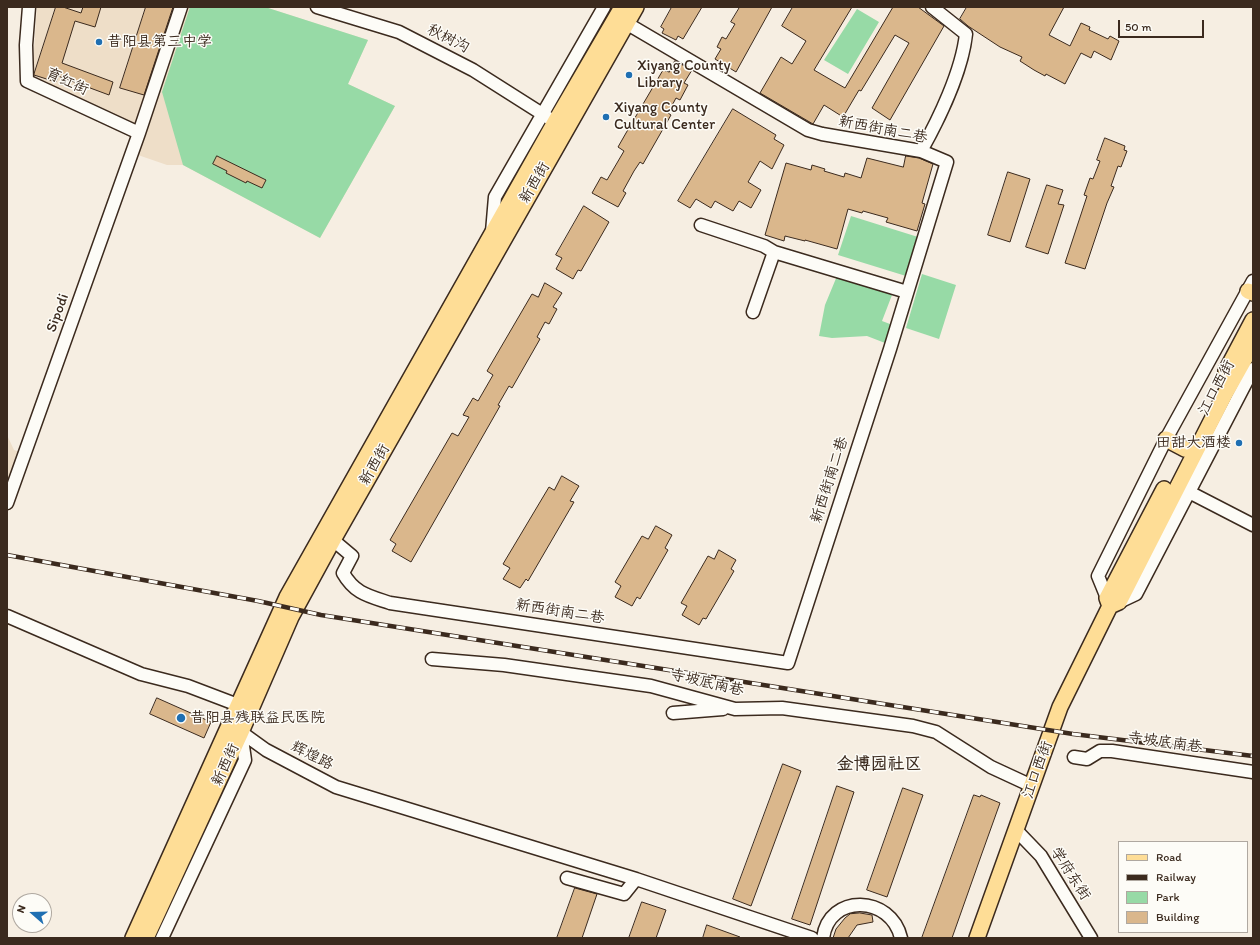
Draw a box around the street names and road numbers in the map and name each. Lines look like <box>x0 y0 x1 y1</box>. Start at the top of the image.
street label: 秋树沟 <box>424 21 472 57</box>
street label: 育红街 <box>43 64 91 100</box>
street label: 新西街南二巷 <box>837 113 929 147</box>
street label: 新西街 <box>516 159 554 207</box>
street label: Sipodi <box>43 291 73 335</box>
street label: 江口西街 <box>1195 357 1239 419</box>
street label: 新西街南二巷 <box>808 434 852 526</box>
street label: 新西街 <box>356 441 394 489</box>
street label: 新西街南二巷 <box>514 596 606 628</box>
street label: 寺坡底南巷 <box>668 666 746 700</box>
street label: 寺坡底南巷 <box>1127 729 1203 757</box>
street label: 辉煌路 <box>288 738 336 774</box>
street label: 江口西街 <box>1019 739 1057 801</box>
street label: 新西街 <box>208 741 244 789</box>
street label: 学府东街 <box>1046 844 1094 904</box>

